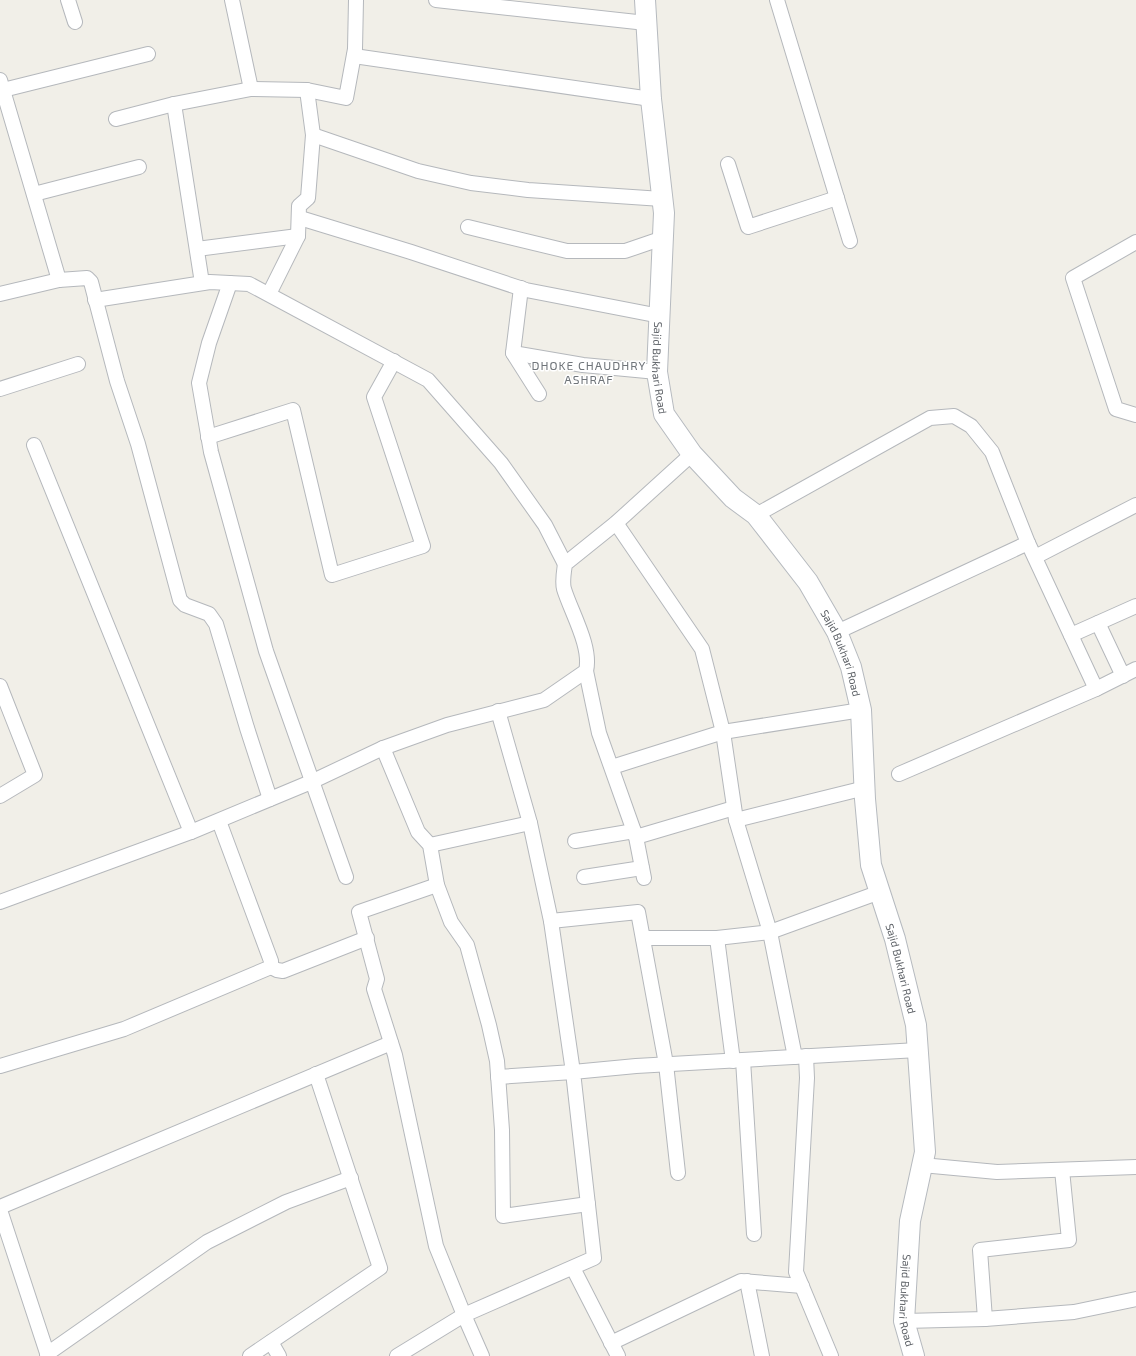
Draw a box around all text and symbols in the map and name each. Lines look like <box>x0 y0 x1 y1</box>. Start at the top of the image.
street label: Sajid Bukhari Road <box>650 321 670 415</box>
district label: DHOKE CHAUDHRY ASHRAF <box>532 358 646 386</box>
street label: Sajid Bukhari Road <box>819 607 864 697</box>
street label: Sajid Bukhari Road <box>884 922 919 1015</box>
street label: Sajid Bukhari Road <box>897 1254 917 1348</box>

